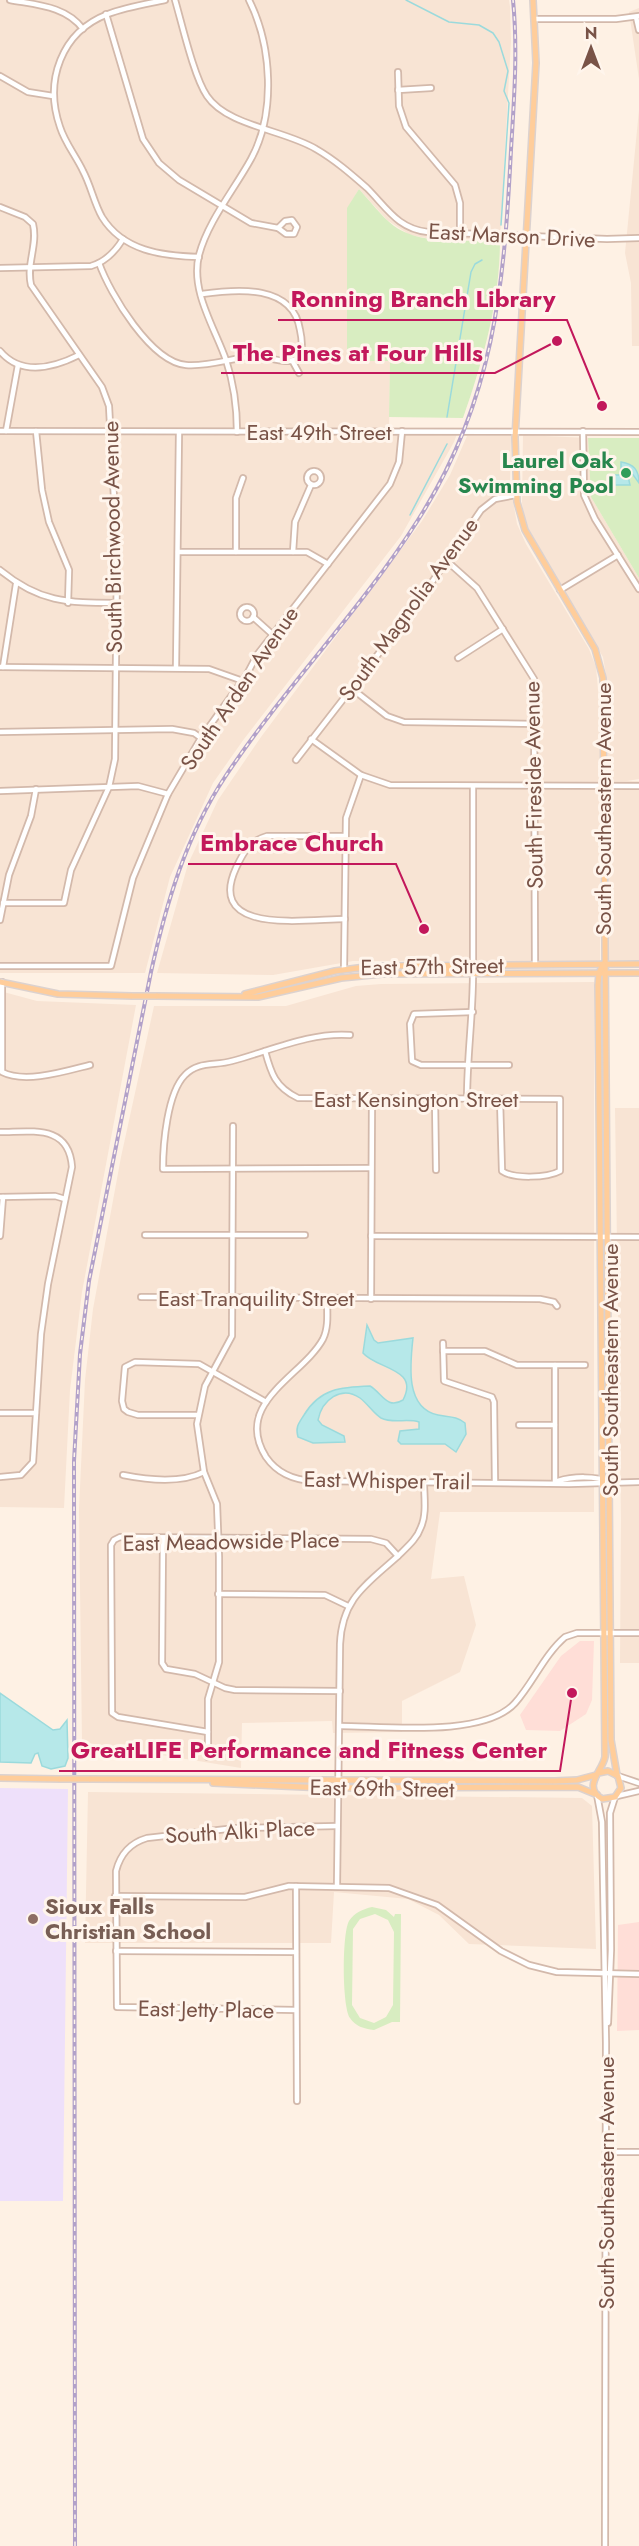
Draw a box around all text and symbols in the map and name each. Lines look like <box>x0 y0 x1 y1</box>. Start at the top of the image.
north arrow <box>561 18 621 78</box>
text: N <box>585 22 597 45</box>
street label: East Marson Drive <box>428 215 596 255</box>
callout: Ronning Branch Library <box>278 278 567 320</box>
text: Ronning Branch Library <box>291 281 556 316</box>
callout: The Pines at Four Hills <box>221 331 495 373</box>
text: The Pines at Four Hills <box>233 335 483 370</box>
street label: East 49th Street <box>247 416 392 448</box>
street label: South Birchwood Avenue <box>94 420 130 654</box>
place label: Laurel Oak Swimming Pool <box>458 444 614 501</box>
marker: Laurel Oak Swimming Pool <box>619 466 633 480</box>
street label: South Magnolia Avenue <box>330 511 486 707</box>
street label: South Arden Avenue <box>172 600 306 776</box>
street label: South Fireside Avenue <box>515 681 551 889</box>
street label: South Southeastern Avenue <box>587 682 619 936</box>
callout: Embrace Church <box>188 822 396 864</box>
text: Embrace Church <box>200 825 384 860</box>
street label: East 57th Street <box>360 949 505 983</box>
street label: East Kensington Street <box>314 1083 519 1115</box>
street label: South Southeastern Avenue <box>594 1243 626 1497</box>
street label: East Tranquility Street <box>158 1282 355 1314</box>
street label: East Whisper Trail <box>303 1463 471 1497</box>
street label: East Meadowside Place <box>122 1523 340 1559</box>
callout: GreatLIFE Performance and Fitness Center <box>59 1729 560 1771</box>
text: GreatLIFE Performance and Fitness Center <box>71 1732 547 1767</box>
street label: East 69th Street <box>309 1771 455 1805</box>
street label: South Alki Place <box>164 1811 316 1851</box>
place label: Sioux Falls Christian School <box>45 1890 211 1947</box>
marker: Sioux Falls Christian School <box>26 1912 40 1926</box>
street label: East Jetty Place <box>138 1992 274 2026</box>
street label: South Southeastern Avenue <box>590 2056 622 2310</box>

